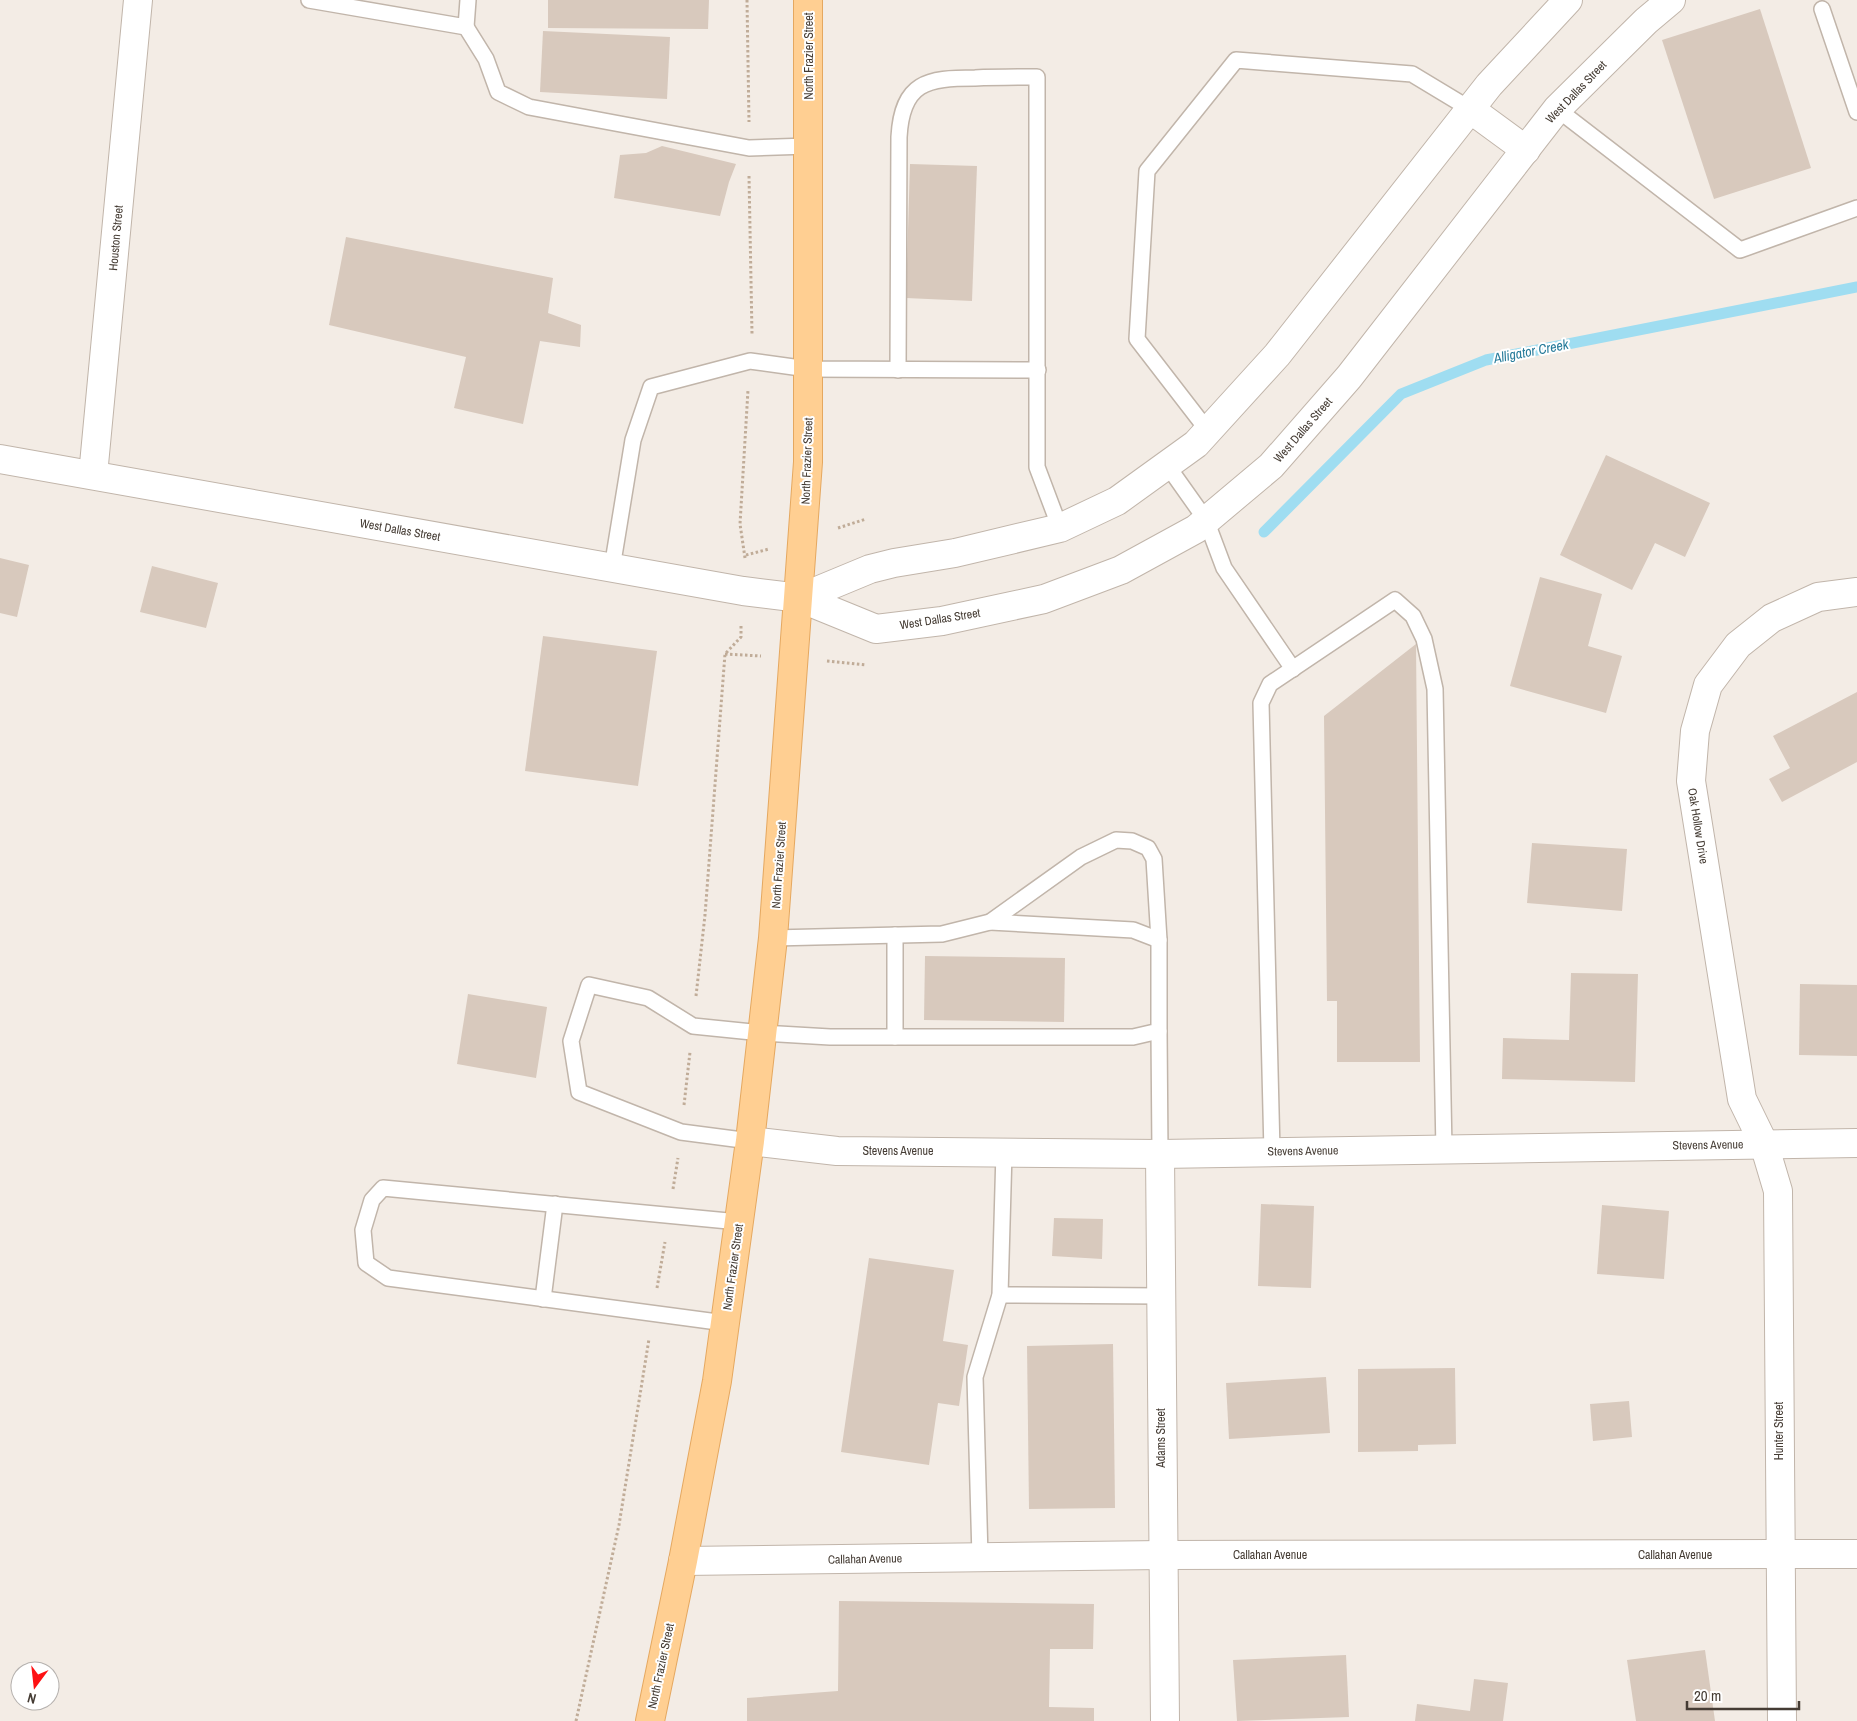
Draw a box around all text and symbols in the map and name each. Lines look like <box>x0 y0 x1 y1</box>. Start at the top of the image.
street label: North Frazier Street <box>801 12 817 99</box>
street label: West Dallas Street <box>1542 57 1610 127</box>
street label: Houston Street <box>105 204 127 271</box>
water label: Alligator Creek <box>1491 335 1571 367</box>
street label: West Dallas Street <box>1270 394 1336 466</box>
street label: North Frazier Street <box>797 417 817 505</box>
street label: West Dallas Street <box>359 515 442 545</box>
street label: West Dallas Street <box>899 605 982 633</box>
street label: Oak Hollow Drive <box>1684 787 1712 865</box>
street label: North Frazier Street <box>768 821 790 909</box>
street label: Stevens Avenue <box>1672 1136 1744 1154</box>
street label: Stevens Avenue <box>1267 1142 1339 1160</box>
street label: Stevens Avenue <box>863 1143 933 1159</box>
street label: North Frazier Street <box>719 1223 747 1311</box>
street label: Hunter Street <box>1771 1401 1787 1460</box>
street label: Adams Street <box>1153 1408 1169 1469</box>
street label: Callahan Avenue <box>1233 1547 1307 1563</box>
street label: Callahan Avenue <box>1638 1547 1712 1563</box>
street label: Callahan Avenue <box>828 1550 902 1568</box>
street label: North Frazier Street <box>644 1622 678 1710</box>
north arrow <box>10 1661 60 1711</box>
scale bar <box>1687 1678 1800 1710</box>
text: 20 m <box>1694 1685 1721 1706</box>
text: N <box>25 1689 38 1708</box>

